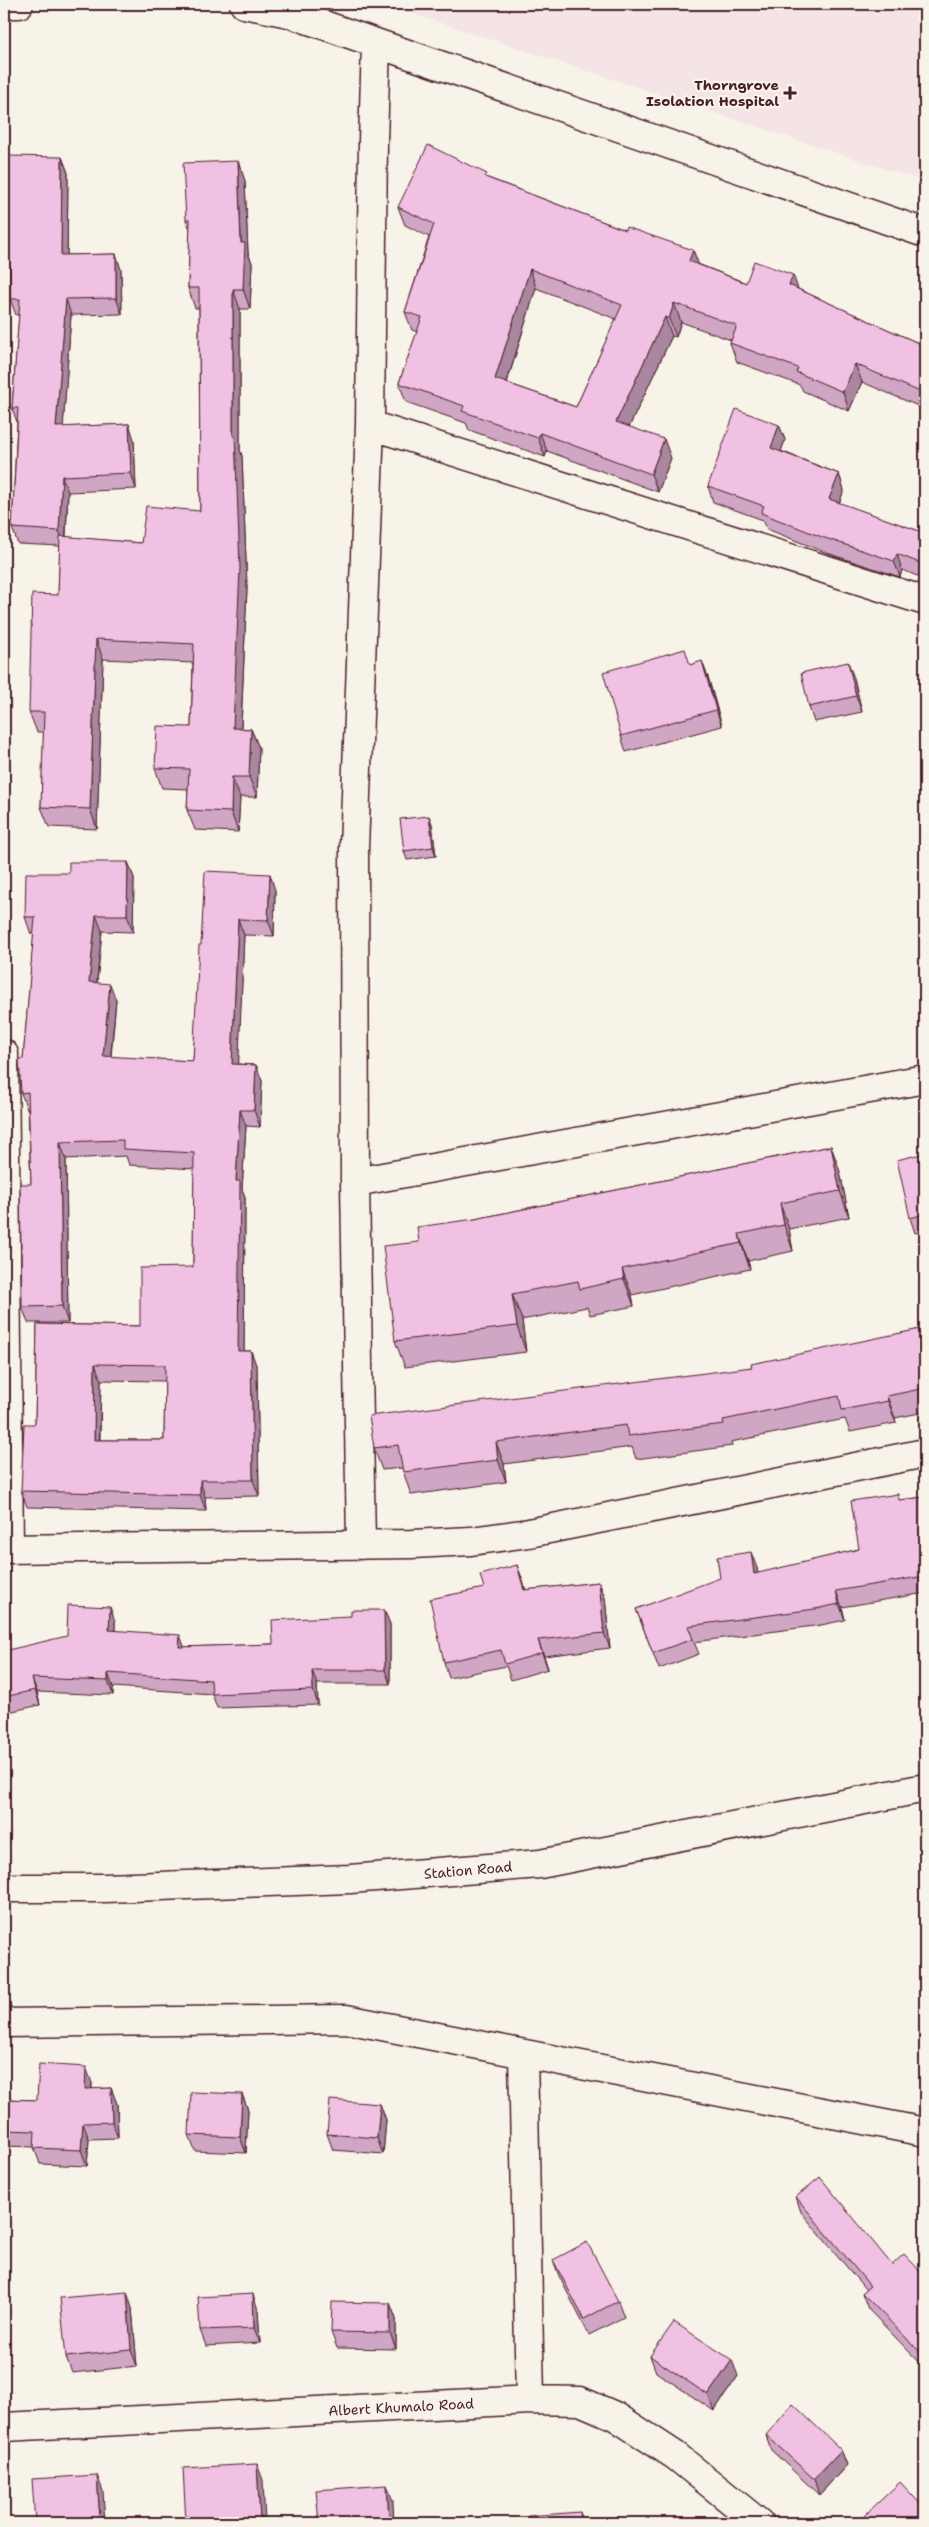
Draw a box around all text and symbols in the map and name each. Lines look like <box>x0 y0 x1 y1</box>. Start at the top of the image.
place label: Thorngrove Isolation Hospital <box>646 76 779 110</box>
marker: Thorngrove Isolation Hospital <box>783 86 797 100</box>
street label: Station Road <box>423 1857 513 1883</box>
street label: Albert Khumalo Road <box>328 2394 474 2420</box>

